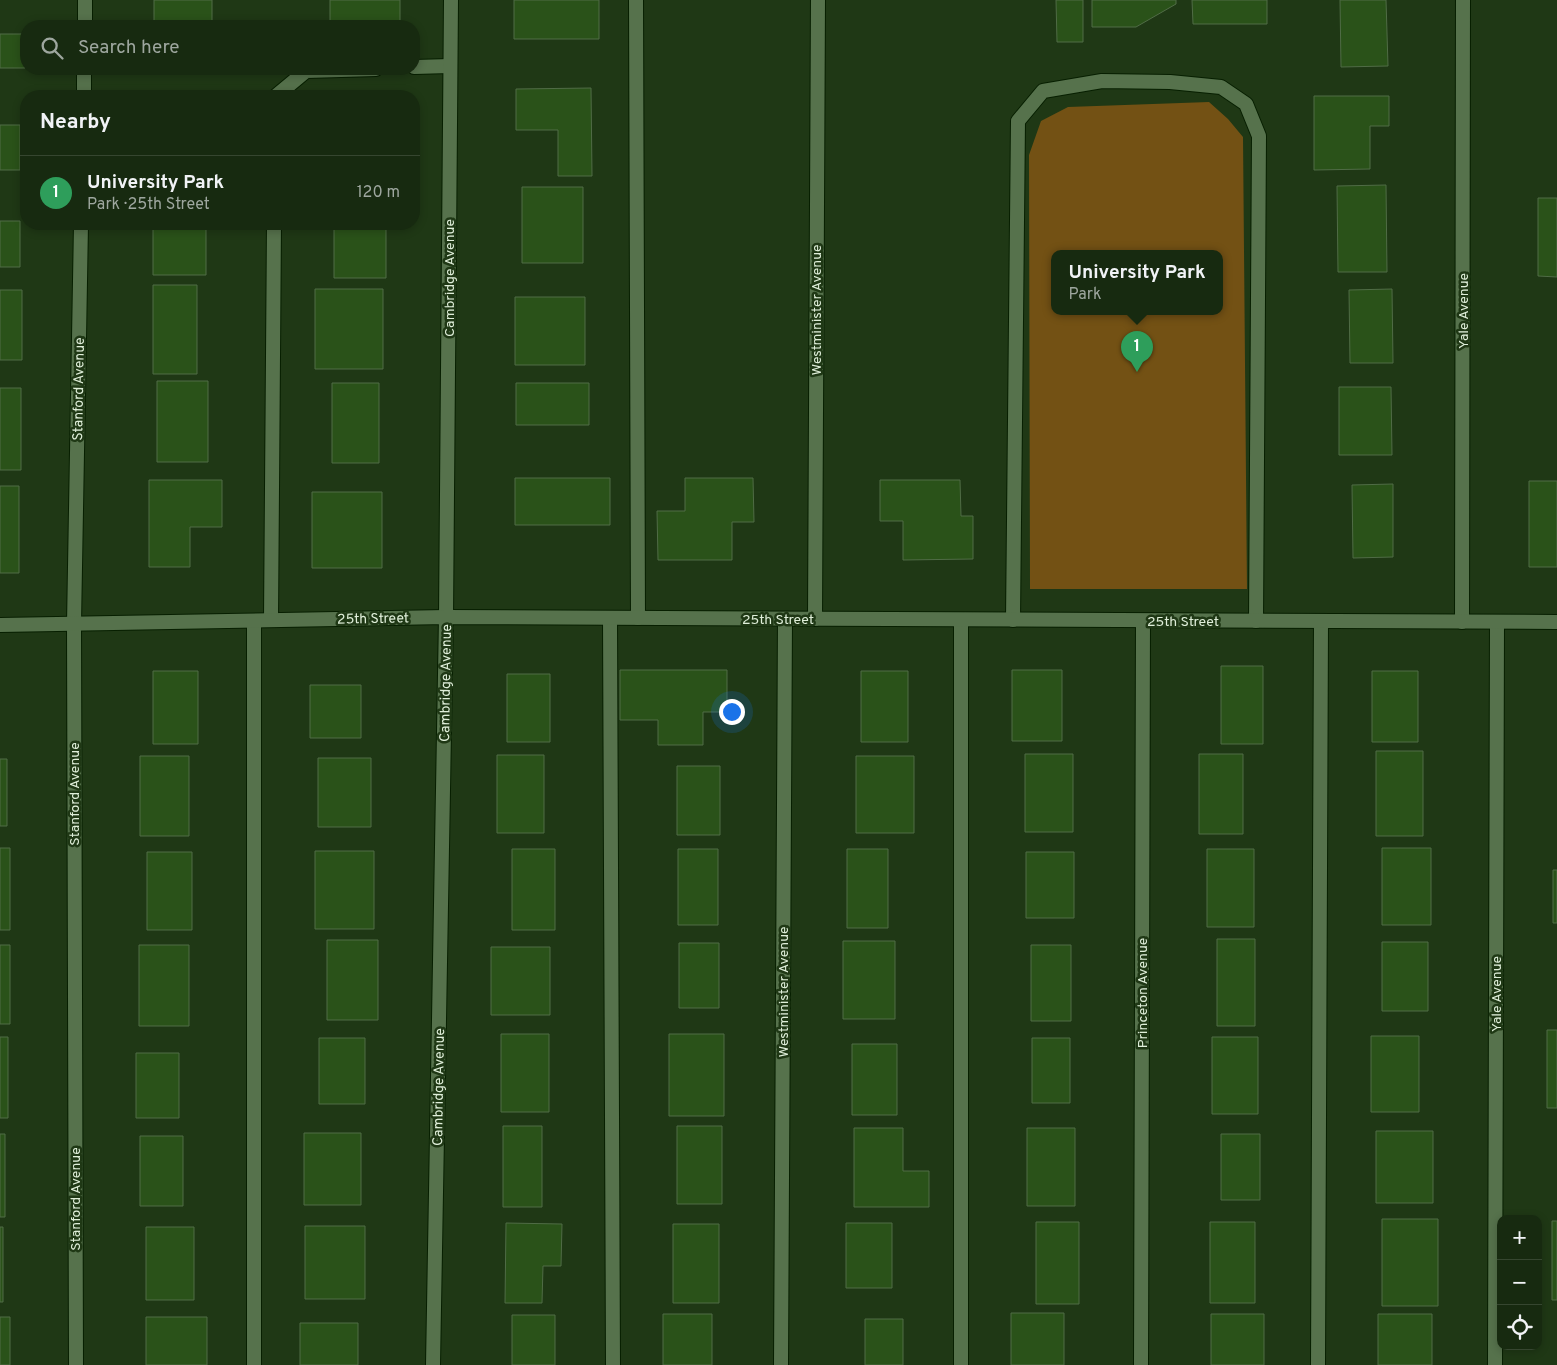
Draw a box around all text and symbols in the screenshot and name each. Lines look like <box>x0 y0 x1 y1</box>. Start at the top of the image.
search box <box>20 20 420 75</box>
icon: search <box>38 34 66 62</box>
text: Search here <box>78 36 180 60</box>
text: Nearby <box>40 109 111 136</box>
text: University Park <box>87 171 224 195</box>
text: 1 <box>53 183 59 203</box>
text: 120 m <box>357 183 400 203</box>
text: Park · 25th Street <box>87 195 210 215</box>
street label: Cambridge Avenue <box>442 219 459 337</box>
street label: Westminister Avenue <box>809 244 826 376</box>
popup <box>1051 250 1223 315</box>
text: University Park <box>1068 261 1206 285</box>
street label: Yale Avenue <box>1456 273 1473 349</box>
text: Park <box>1068 285 1101 305</box>
pin: 1 <box>1121 331 1153 372</box>
street label: Stanford Avenue <box>70 337 89 441</box>
street label: 25th Street <box>337 610 409 629</box>
street label: 25th Street <box>742 612 814 629</box>
street label: 25th Street <box>1147 614 1219 631</box>
street label: Cambridge Avenue <box>437 624 456 742</box>
your location <box>719 699 745 725</box>
street label: Stanford Avenue <box>67 742 84 846</box>
street label: Westminister Avenue <box>776 926 793 1058</box>
street label: Princeton Avenue <box>1135 938 1152 1048</box>
street label: Yale Avenue <box>1489 956 1506 1032</box>
street label: Cambridge Avenue <box>430 1028 449 1146</box>
street label: Stanford Avenue <box>68 1147 85 1251</box>
map controls <box>1497 1215 1542 1350</box>
button: + <box>1497 1215 1542 1260</box>
button: − <box>1497 1260 1542 1305</box>
button: locate <box>1497 1305 1542 1350</box>

